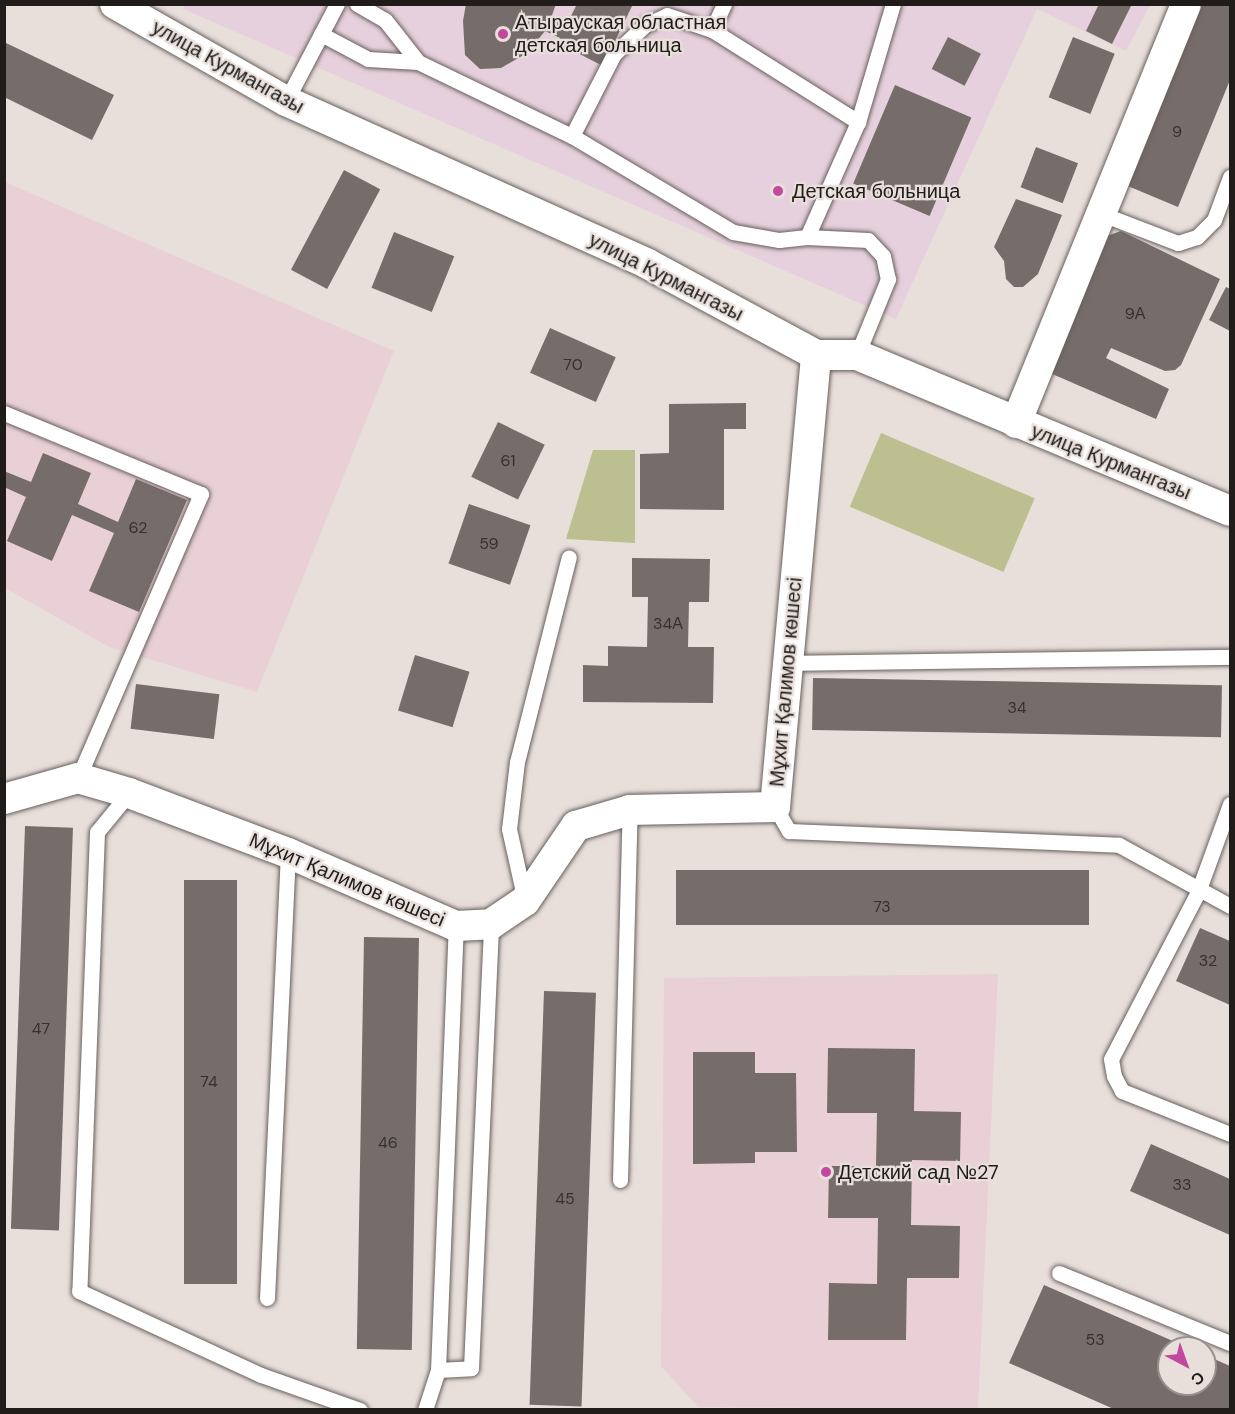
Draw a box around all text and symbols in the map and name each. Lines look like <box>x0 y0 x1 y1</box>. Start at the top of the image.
place label: Атырауская областная детская больница <box>515 11 726 58</box>
street label: улица Курмангазы <box>148 15 308 119</box>
marker: Атырауская областная детская больница <box>496 27 510 41</box>
house number: 9 <box>1172 122 1182 142</box>
place label: Детская больница <box>792 179 960 203</box>
marker: Детская больница <box>769 182 787 200</box>
street label: улица Курмангазы <box>585 228 747 326</box>
house number: 9А <box>1125 304 1145 324</box>
house number: 70 <box>563 355 583 375</box>
street label: улица Курмангазы <box>1028 419 1194 505</box>
house number: 61 <box>500 451 516 471</box>
house number: 62 <box>129 518 147 538</box>
house number: 59 <box>479 534 499 554</box>
street label: Мұхит Қалимов көшесі <box>765 576 807 788</box>
house number: 34А <box>653 614 683 634</box>
house number: 34 <box>1007 698 1027 718</box>
street label: Мұхит Қалимов көшесі <box>246 828 448 932</box>
house number: 73 <box>873 897 891 917</box>
house number: 32 <box>1199 951 1217 971</box>
house number: 47 <box>32 1019 50 1039</box>
house number: 74 <box>200 1072 218 1092</box>
house number: 46 <box>378 1133 398 1153</box>
place label: Детский сад №27 <box>838 1160 999 1184</box>
marker: Детский сад №27 <box>819 1165 833 1179</box>
house number: 33 <box>1173 1175 1191 1195</box>
house number: 45 <box>555 1189 575 1209</box>
house number: 53 <box>1085 1330 1105 1350</box>
north arrow <box>1157 1336 1217 1396</box>
text: С <box>1187 1367 1209 1390</box>

